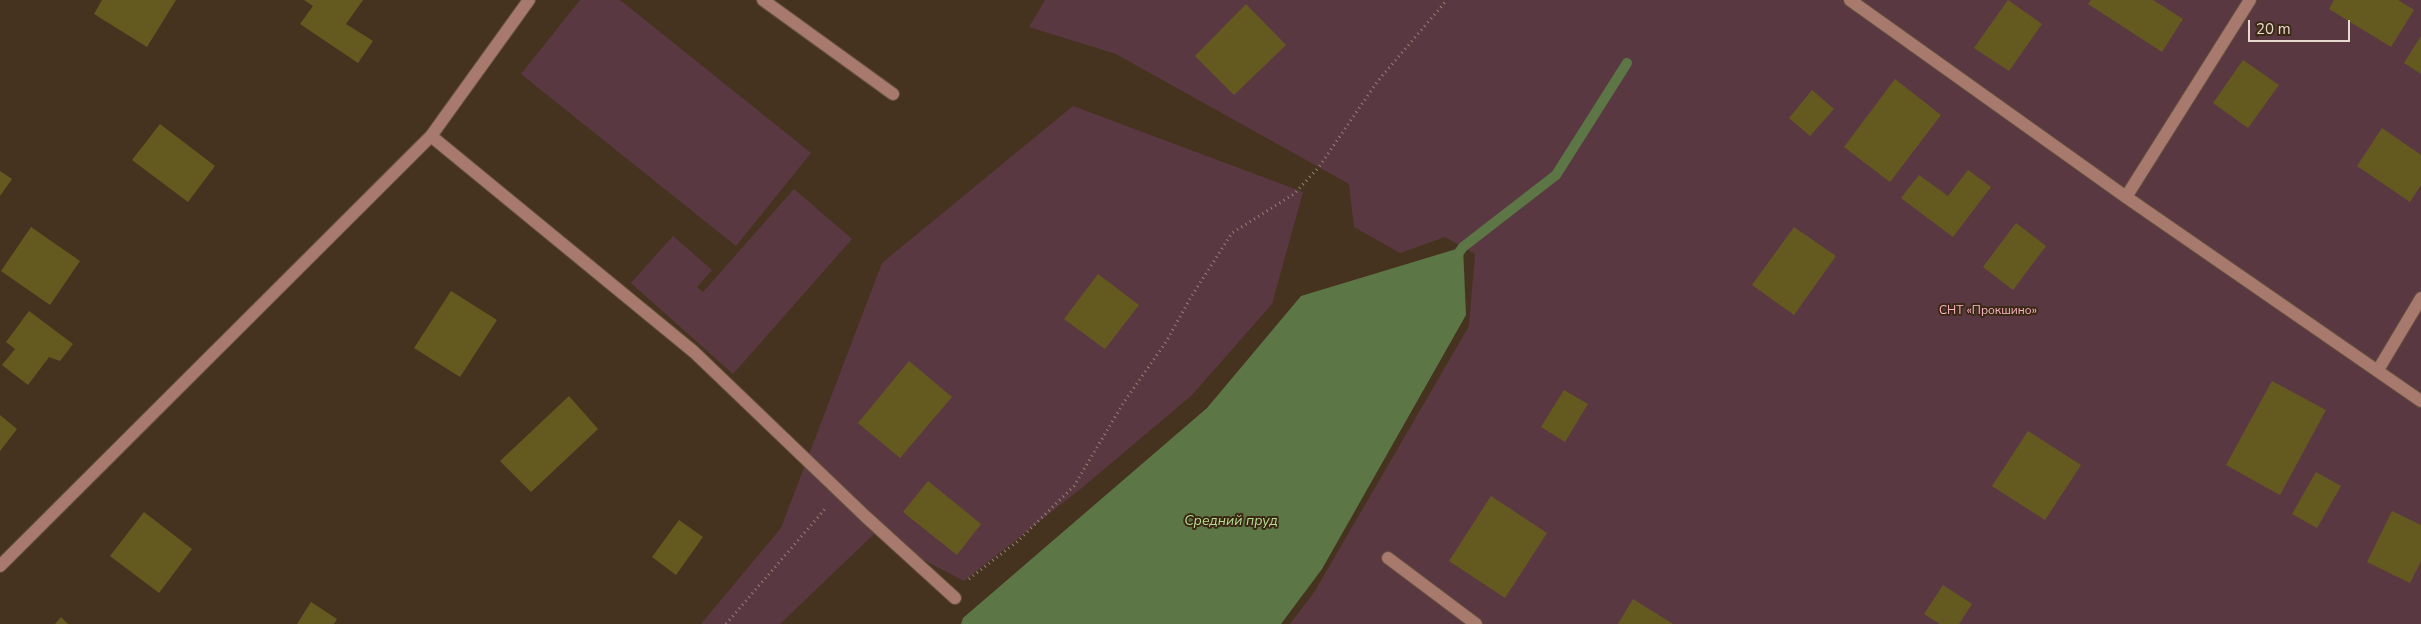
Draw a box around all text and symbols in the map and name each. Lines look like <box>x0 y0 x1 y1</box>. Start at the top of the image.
scale bar <box>2251 10 2354 42</box>
text: 20 m <box>2256 19 2291 39</box>
park label: СНТ «Прокшино» <box>1939 304 2037 318</box>
water label: Средний пруд <box>1184 514 1278 530</box>

